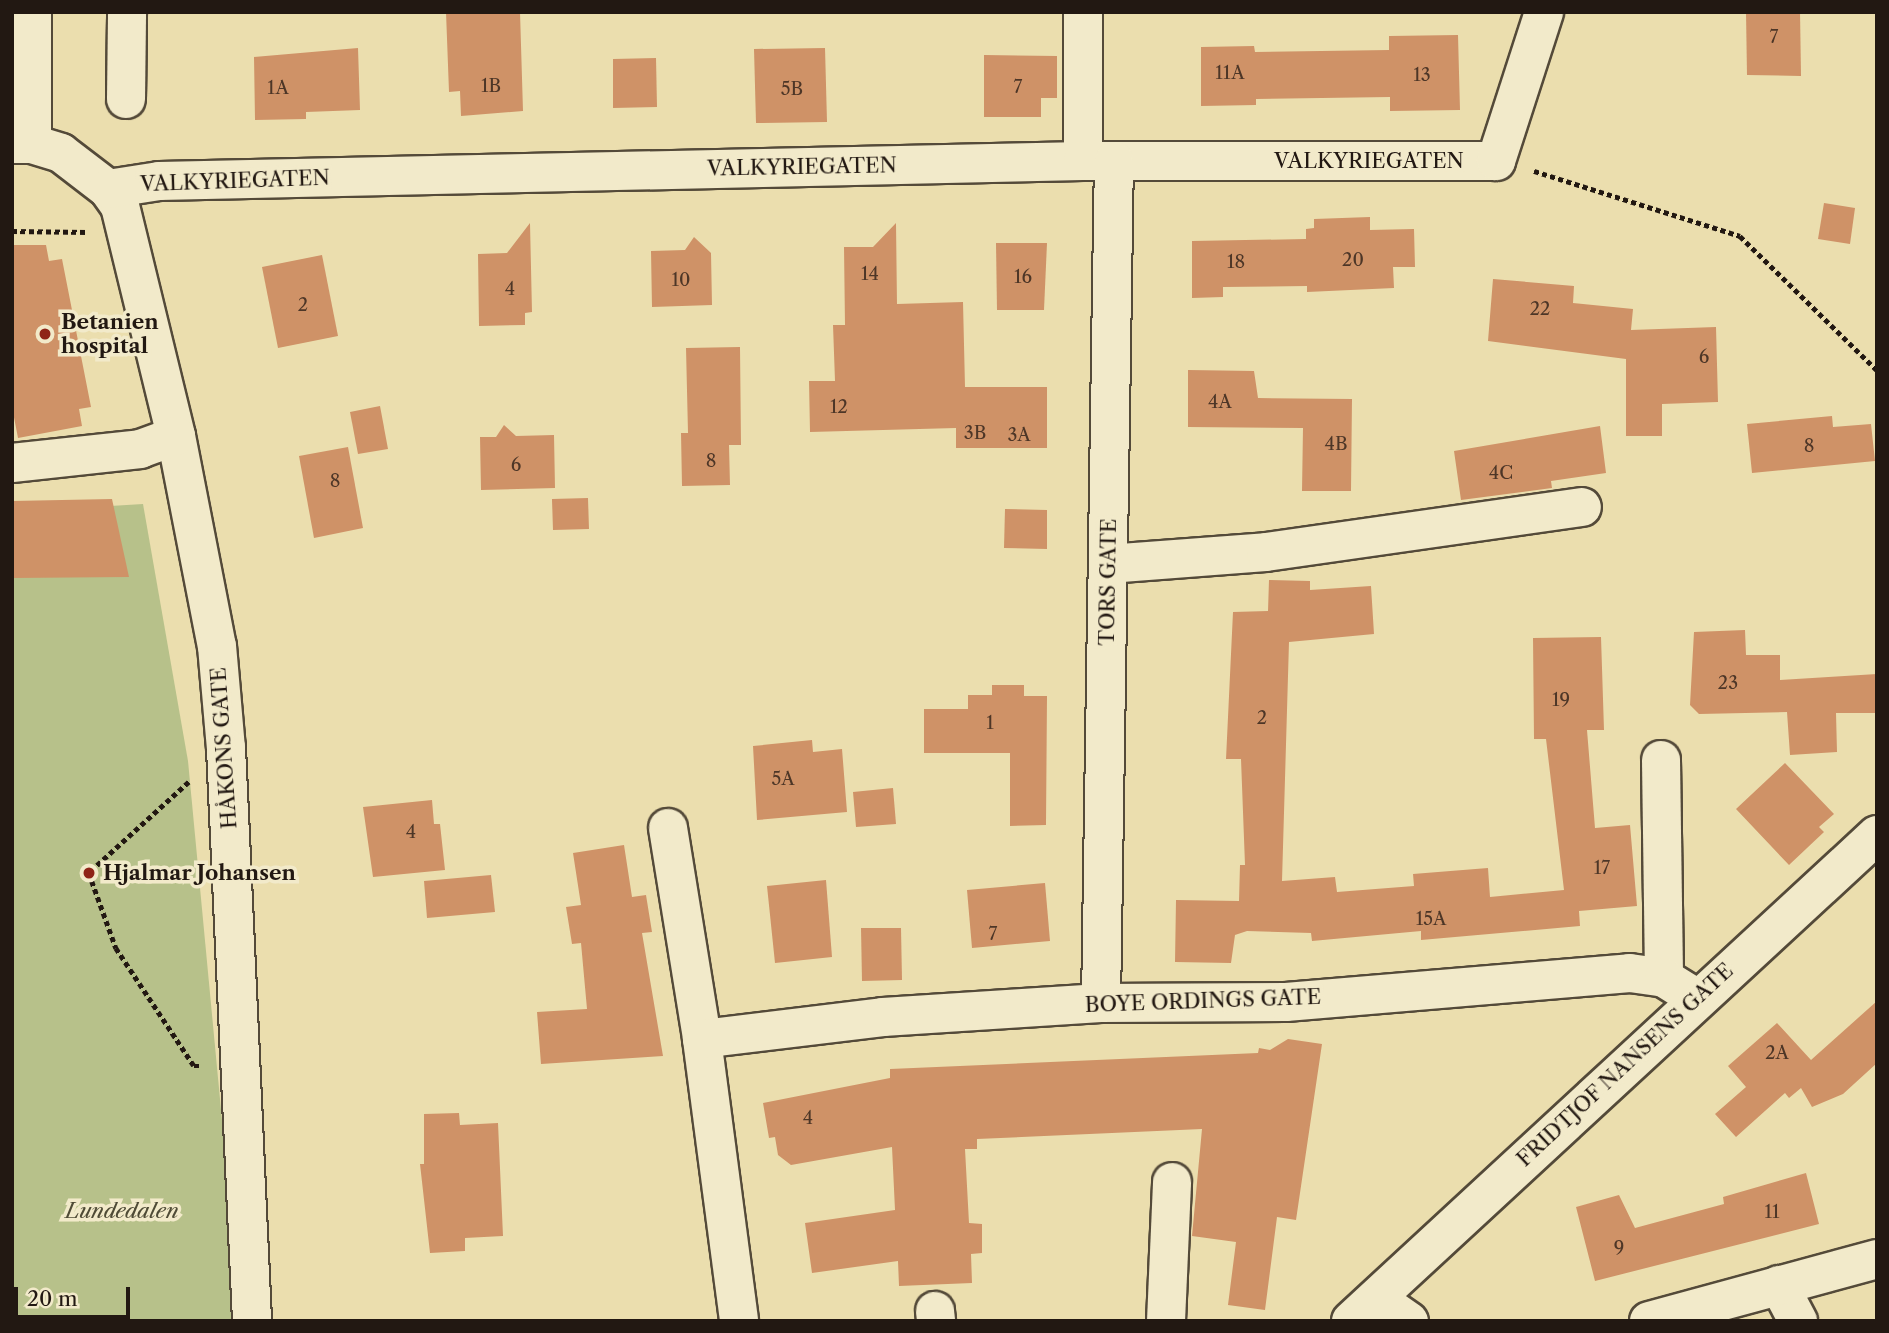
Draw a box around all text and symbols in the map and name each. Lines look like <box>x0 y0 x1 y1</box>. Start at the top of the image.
house number: 7 <box>1770 26 1778 48</box>
house number: 11A <box>1215 62 1245 84</box>
house number: 13 <box>1413 64 1431 86</box>
house number: 1B <box>481 75 501 97</box>
house number: 7 <box>1014 76 1022 98</box>
house number: 1A <box>267 77 289 99</box>
house number: 5B <box>781 78 803 100</box>
street label: VALKYRIEGATEN <box>1274 148 1464 174</box>
street label: VALKYRIEGATEN <box>707 153 897 181</box>
street label: VALKYRIEGATEN <box>140 165 330 197</box>
house number: 20 <box>1342 249 1364 271</box>
house number: 18 <box>1227 251 1245 273</box>
house number: 14 <box>861 263 879 285</box>
house number: 16 <box>1014 266 1032 288</box>
house number: 10 <box>672 269 690 291</box>
house number: 4 <box>505 278 515 300</box>
house number: 2 <box>298 294 308 316</box>
house number: 22 <box>1530 298 1550 320</box>
place label: Betanien hospital <box>61 309 159 359</box>
marker: Betanien hospital <box>35 324 55 344</box>
house number: 6 <box>1699 346 1709 368</box>
house number: 4A <box>1208 391 1232 413</box>
house number: 12 <box>830 396 848 418</box>
house number: 3B <box>964 422 986 444</box>
house number: 3A <box>1007 424 1031 446</box>
house number: 4B <box>1325 433 1347 455</box>
house number: 8 <box>1804 435 1814 457</box>
house number: 8 <box>706 450 716 472</box>
house number: 6 <box>511 454 521 476</box>
house number: 4C <box>1489 462 1513 484</box>
house number: 8 <box>330 470 340 492</box>
street label: TORS GATE <box>1094 518 1122 646</box>
street label: HÅKONS GATE <box>206 666 242 830</box>
house number: 23 <box>1718 672 1738 694</box>
house number: 19 <box>1552 689 1570 711</box>
house number: 2 <box>1257 707 1267 729</box>
house number: 1 <box>986 712 994 734</box>
house number: 5A <box>771 768 795 790</box>
house number: 4 <box>406 821 416 843</box>
house number: 17 <box>1594 857 1610 879</box>
place label: Hjalmar Johansen <box>103 860 296 886</box>
marker: Hjalmar Johansen <box>81 865 97 881</box>
house number: 15A <box>1416 908 1446 930</box>
house number: 7 <box>989 923 997 945</box>
street label: FRIDTJOF NANSENS GATE <box>1511 958 1739 1172</box>
street label: BOYE ORDINGS GATE <box>1084 984 1322 1018</box>
house number: 2A <box>1765 1042 1789 1064</box>
house number: 4 <box>803 1107 813 1129</box>
park label: Lundedalen <box>65 1198 179 1224</box>
house number: 11 <box>1764 1201 1780 1223</box>
house number: 9 <box>1614 1237 1624 1259</box>
scale bar <box>18 1274 133 1318</box>
text: 20 m <box>27 1286 78 1311</box>

